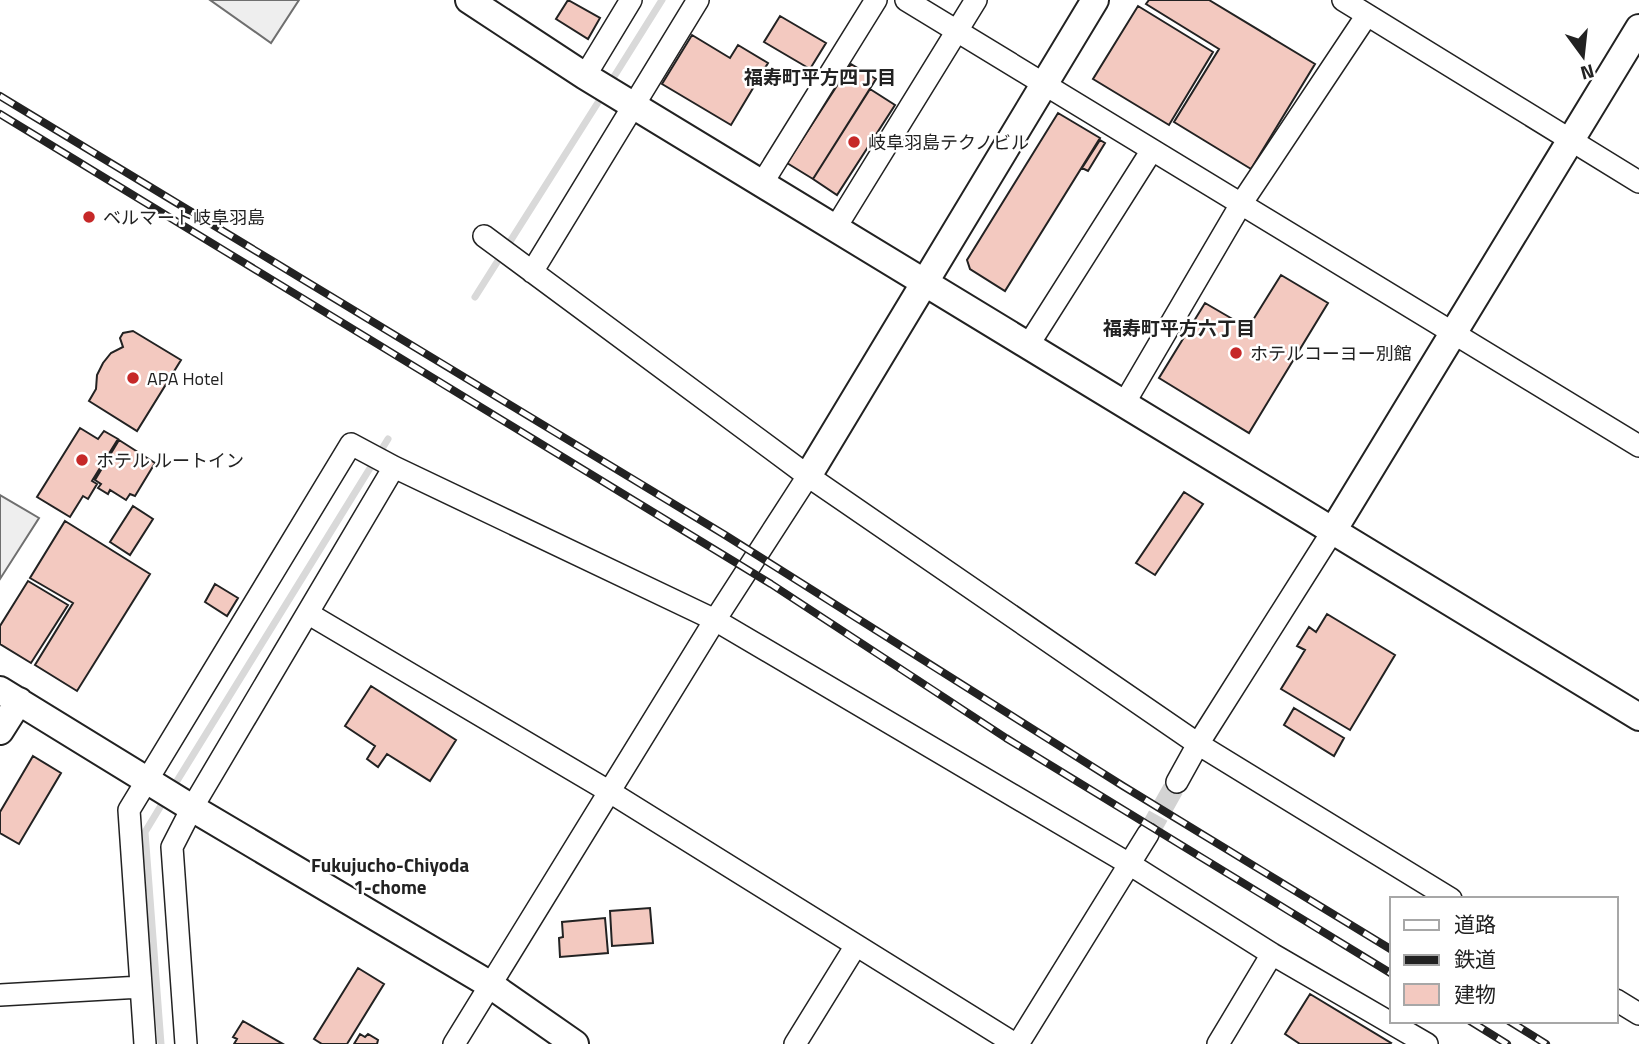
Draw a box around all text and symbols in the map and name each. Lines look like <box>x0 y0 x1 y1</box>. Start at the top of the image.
north arrow <box>1548 21 1618 91</box>
text: N <box>1577 57 1598 89</box>
district label: 福寿町平方四丁目 <box>744 62 896 91</box>
place label: 岐阜羽島テクノビル <box>868 129 1029 156</box>
marker: 岐阜羽島テクノビル <box>846 134 862 150</box>
place label: ベルマート岐阜羽島 <box>103 204 265 231</box>
marker: ベルマート岐阜羽島 <box>81 209 97 225</box>
district label: 福寿町平方六丁目 <box>1103 313 1255 342</box>
place label: ホテルコーヨー別館 <box>1250 340 1412 367</box>
marker: ホテルコーヨー別館 <box>1228 345 1244 361</box>
place label: APA Hotel <box>147 365 224 392</box>
marker: APA Hotel <box>125 370 141 386</box>
place label: ホテル ルートイン <box>96 447 244 474</box>
marker: ホテル ルートイン <box>74 452 90 468</box>
district label: Fukujucho-Chiyoda 1-chome <box>311 850 469 901</box>
legend <box>1390 897 1618 1023</box>
text: 道路 <box>1454 908 1496 940</box>
text: 鉄道 <box>1454 943 1496 975</box>
text: 建物 <box>1454 978 1496 1010</box>

